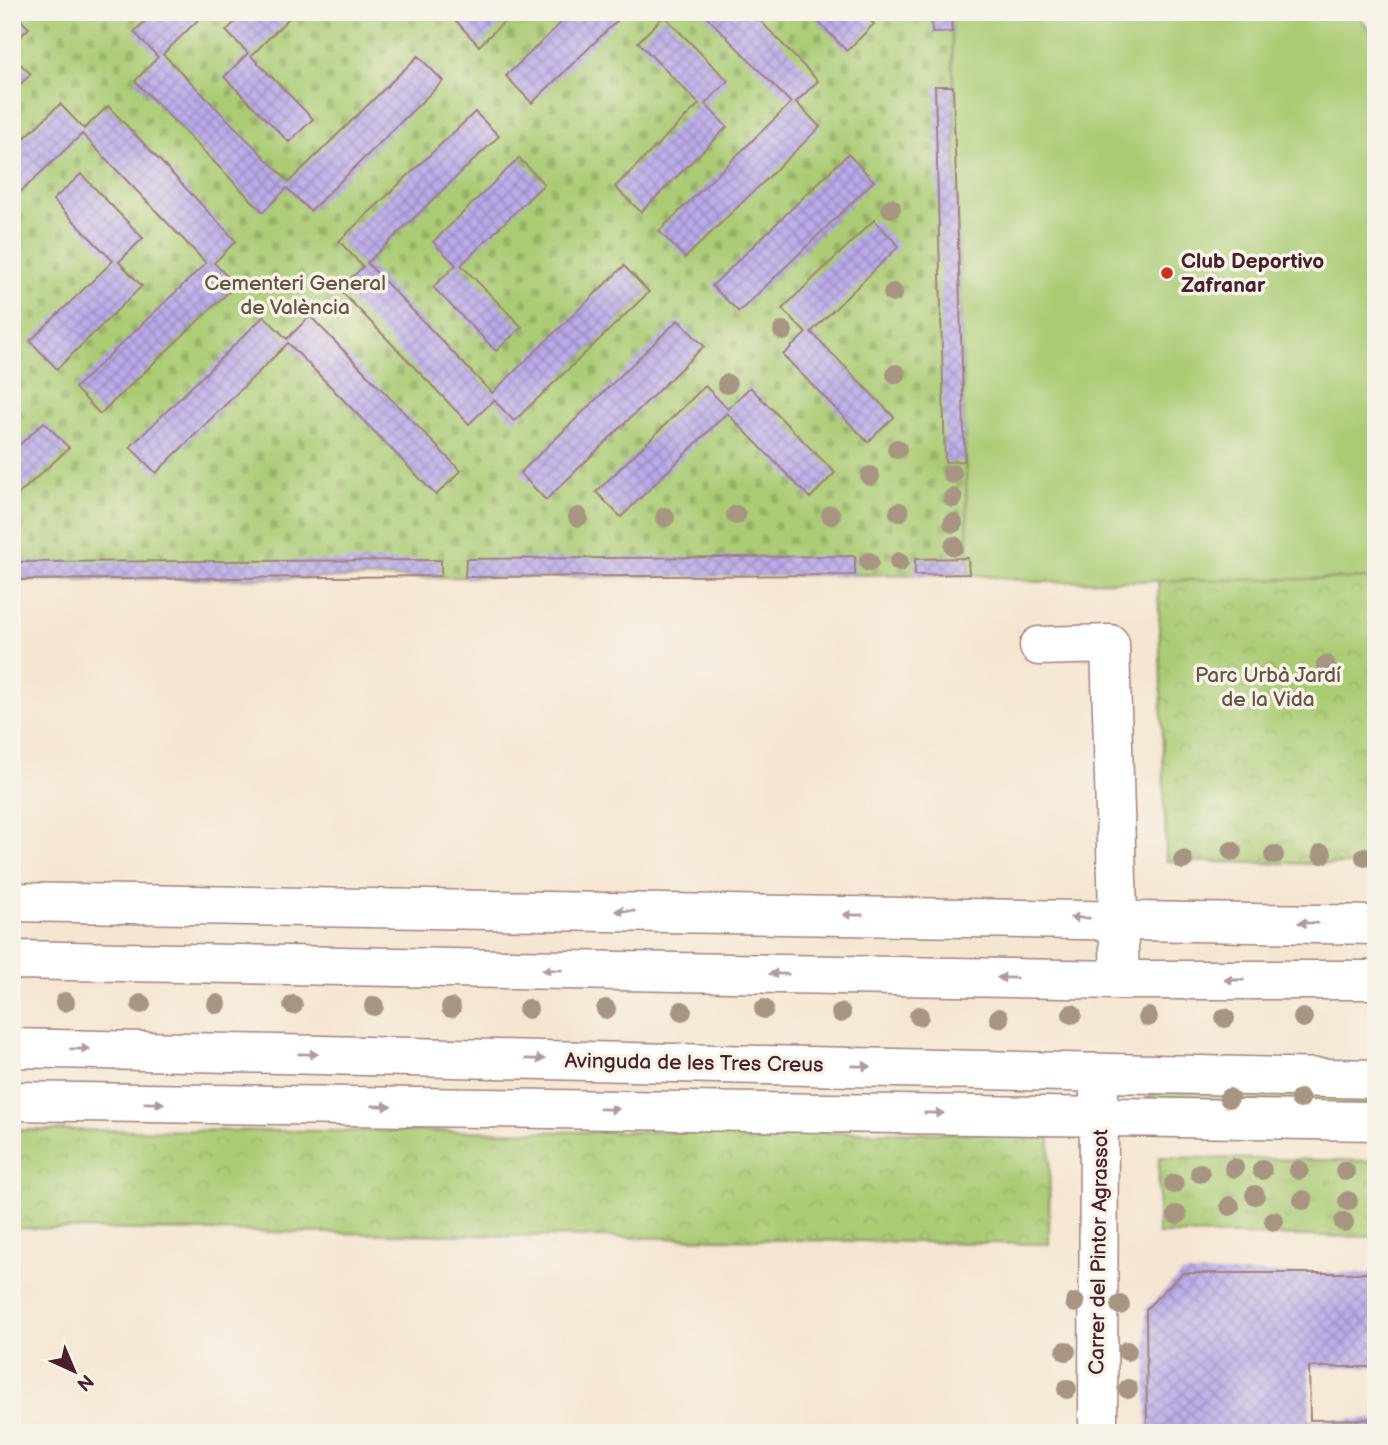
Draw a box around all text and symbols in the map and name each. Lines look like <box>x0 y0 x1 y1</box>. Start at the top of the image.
place label: Club Deportivo Zafranar <box>1181 249 1324 298</box>
marker: Club Deportivo Zafranar <box>1159 265 1175 281</box>
park label: Cementeri General de València <box>204 271 386 320</box>
park label: Parc Urbà Jardí de la Vida <box>1195 663 1342 712</box>
one-way arrow <box>614 905 636 917</box>
one-way arrow <box>841 909 863 920</box>
one-way arrow <box>1069 912 1091 924</box>
one-way arrow <box>1296 917 1318 929</box>
one-way arrow <box>540 964 562 975</box>
one-way arrow <box>768 968 790 980</box>
one-way arrow <box>995 972 1017 984</box>
one-way arrow <box>1223 974 1245 986</box>
one-way arrow <box>70 1044 92 1055</box>
street label: Avinguda de les Tres Creus <box>564 1048 824 1078</box>
one-way arrow <box>297 1049 319 1060</box>
one-way arrow <box>525 1053 547 1065</box>
one-way arrow <box>850 1060 872 1072</box>
one-way arrow <box>143 1097 165 1109</box>
one-way arrow <box>371 1100 393 1112</box>
one-way arrow <box>598 1103 620 1115</box>
one-way arrow <box>924 1107 946 1119</box>
street label: Carrer del Pintor Agrassot <box>1084 1128 1114 1375</box>
north arrow <box>38 1336 108 1406</box>
text: N <box>72 1369 98 1395</box>

